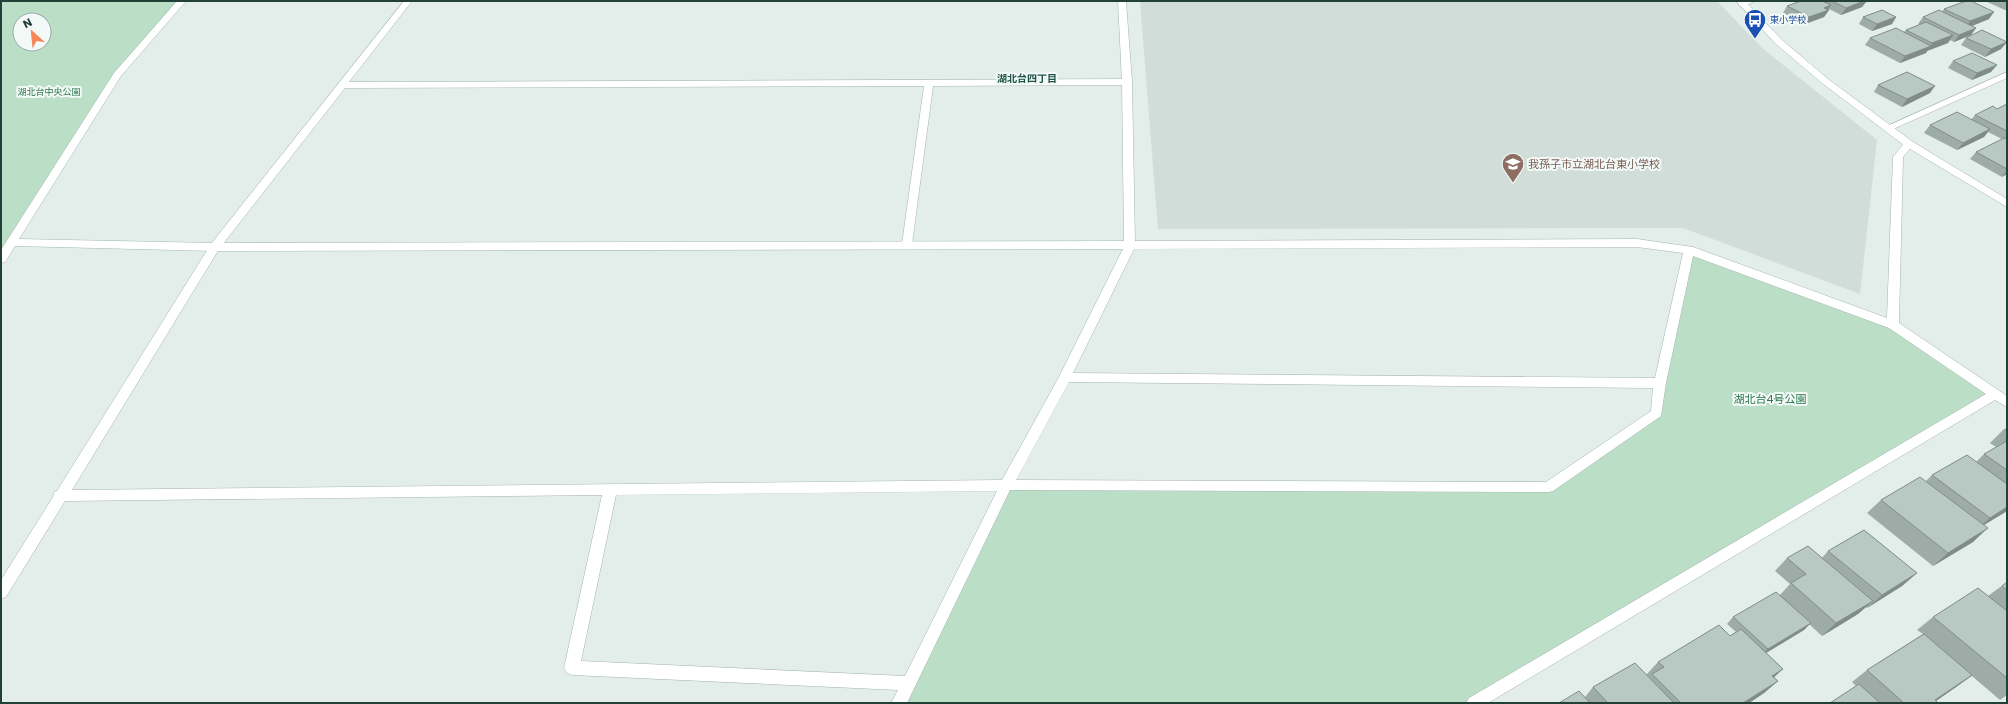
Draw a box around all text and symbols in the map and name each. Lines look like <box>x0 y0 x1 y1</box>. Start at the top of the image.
bus stop icon: 東小学校 <box>1742 7 1768 40</box>
north arrow <box>12 12 52 52</box>
text: N <box>20 14 35 32</box>
place label: 東小学校 <box>1770 14 1806 26</box>
district label: 湖北台四丁目 <box>997 71 1057 86</box>
park label: 湖北台中央公園 <box>17 86 81 98</box>
school or university icon: 我孫子市立湖北台東小学校 <box>1500 151 1526 184</box>
place label: 我孫子市立湖北台東小学校 <box>1528 156 1660 172</box>
park label: 湖北台4号公園 <box>1734 391 1806 407</box>

